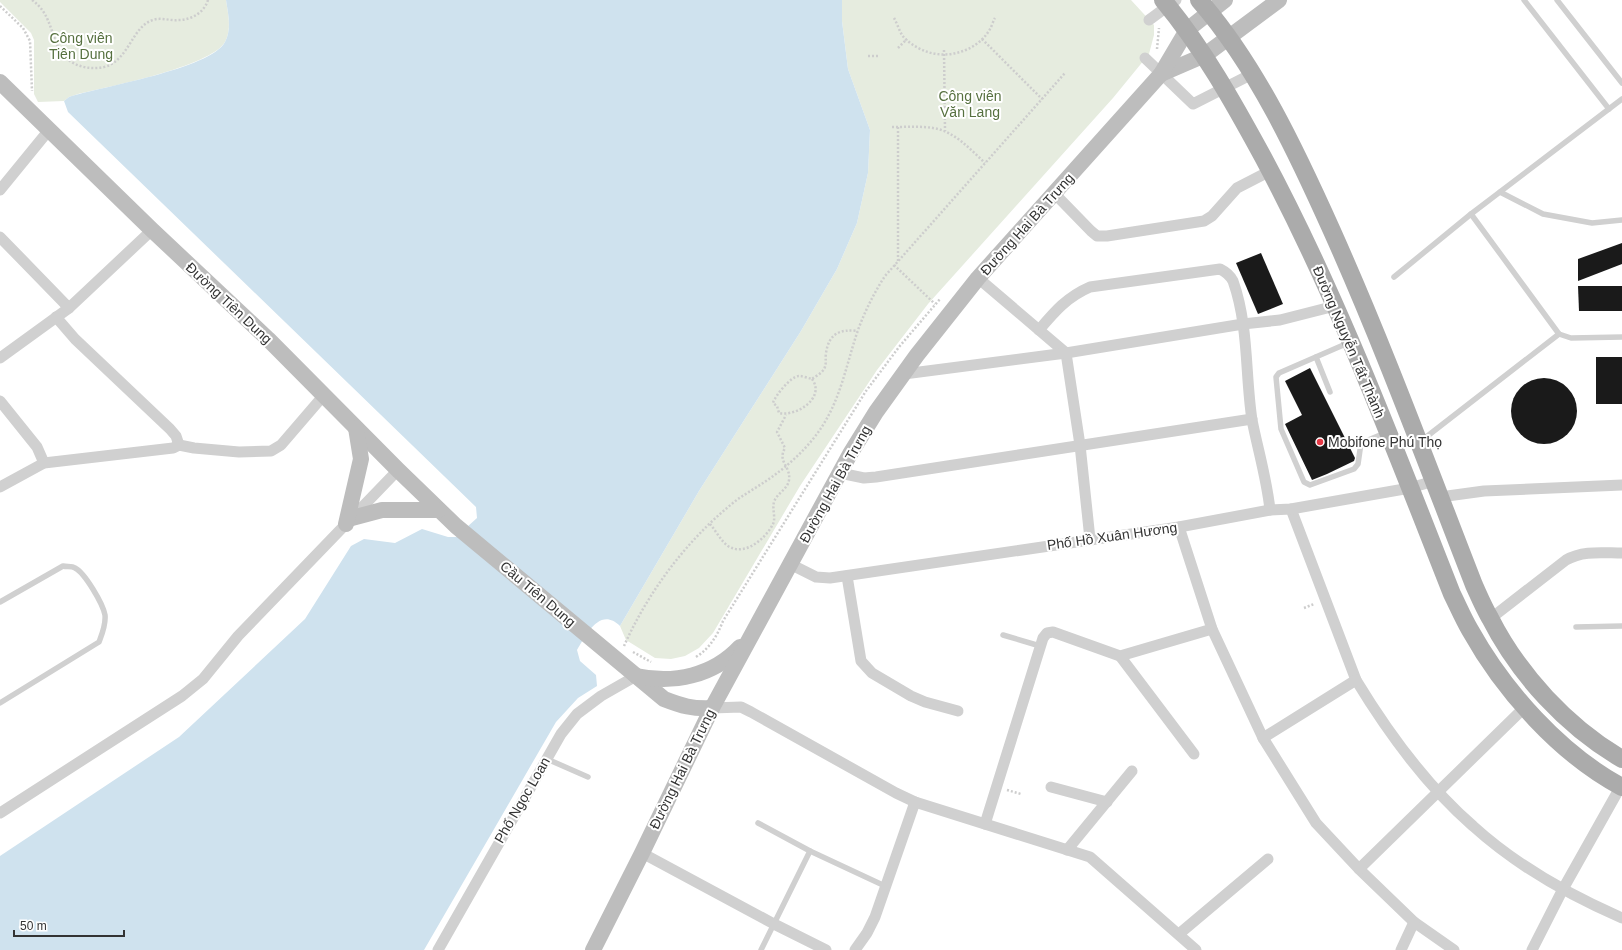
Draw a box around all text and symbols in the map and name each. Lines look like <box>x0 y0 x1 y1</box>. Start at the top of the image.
park label: Công viên Tiên Dung <box>49 30 113 62</box>
park label: Công viên Văn Lang <box>938 88 1002 120</box>
street label: Đường Hai Bà Trưng <box>977 170 1077 278</box>
street label: Đường Tiên Dung <box>183 259 275 347</box>
street label: Đường Nguyễn Tất Thành <box>1310 264 1388 420</box>
street label: Đường Hai Bà Trưng <box>796 423 874 545</box>
place label: Mobifone Phú Thọ <box>1328 434 1442 450</box>
marker: Mobifone Phú Thọ <box>1315 437 1325 447</box>
street label: Phố Hồ Xuân Hương <box>1046 519 1178 553</box>
street label: Cầu Tiên Dung <box>497 558 579 630</box>
street label: Đường Hai Bà Trưng <box>646 706 718 832</box>
street label: Phố Ngọc Loan <box>491 754 553 846</box>
scale bar <box>14 912 124 938</box>
text: 50 m <box>20 919 47 933</box>

